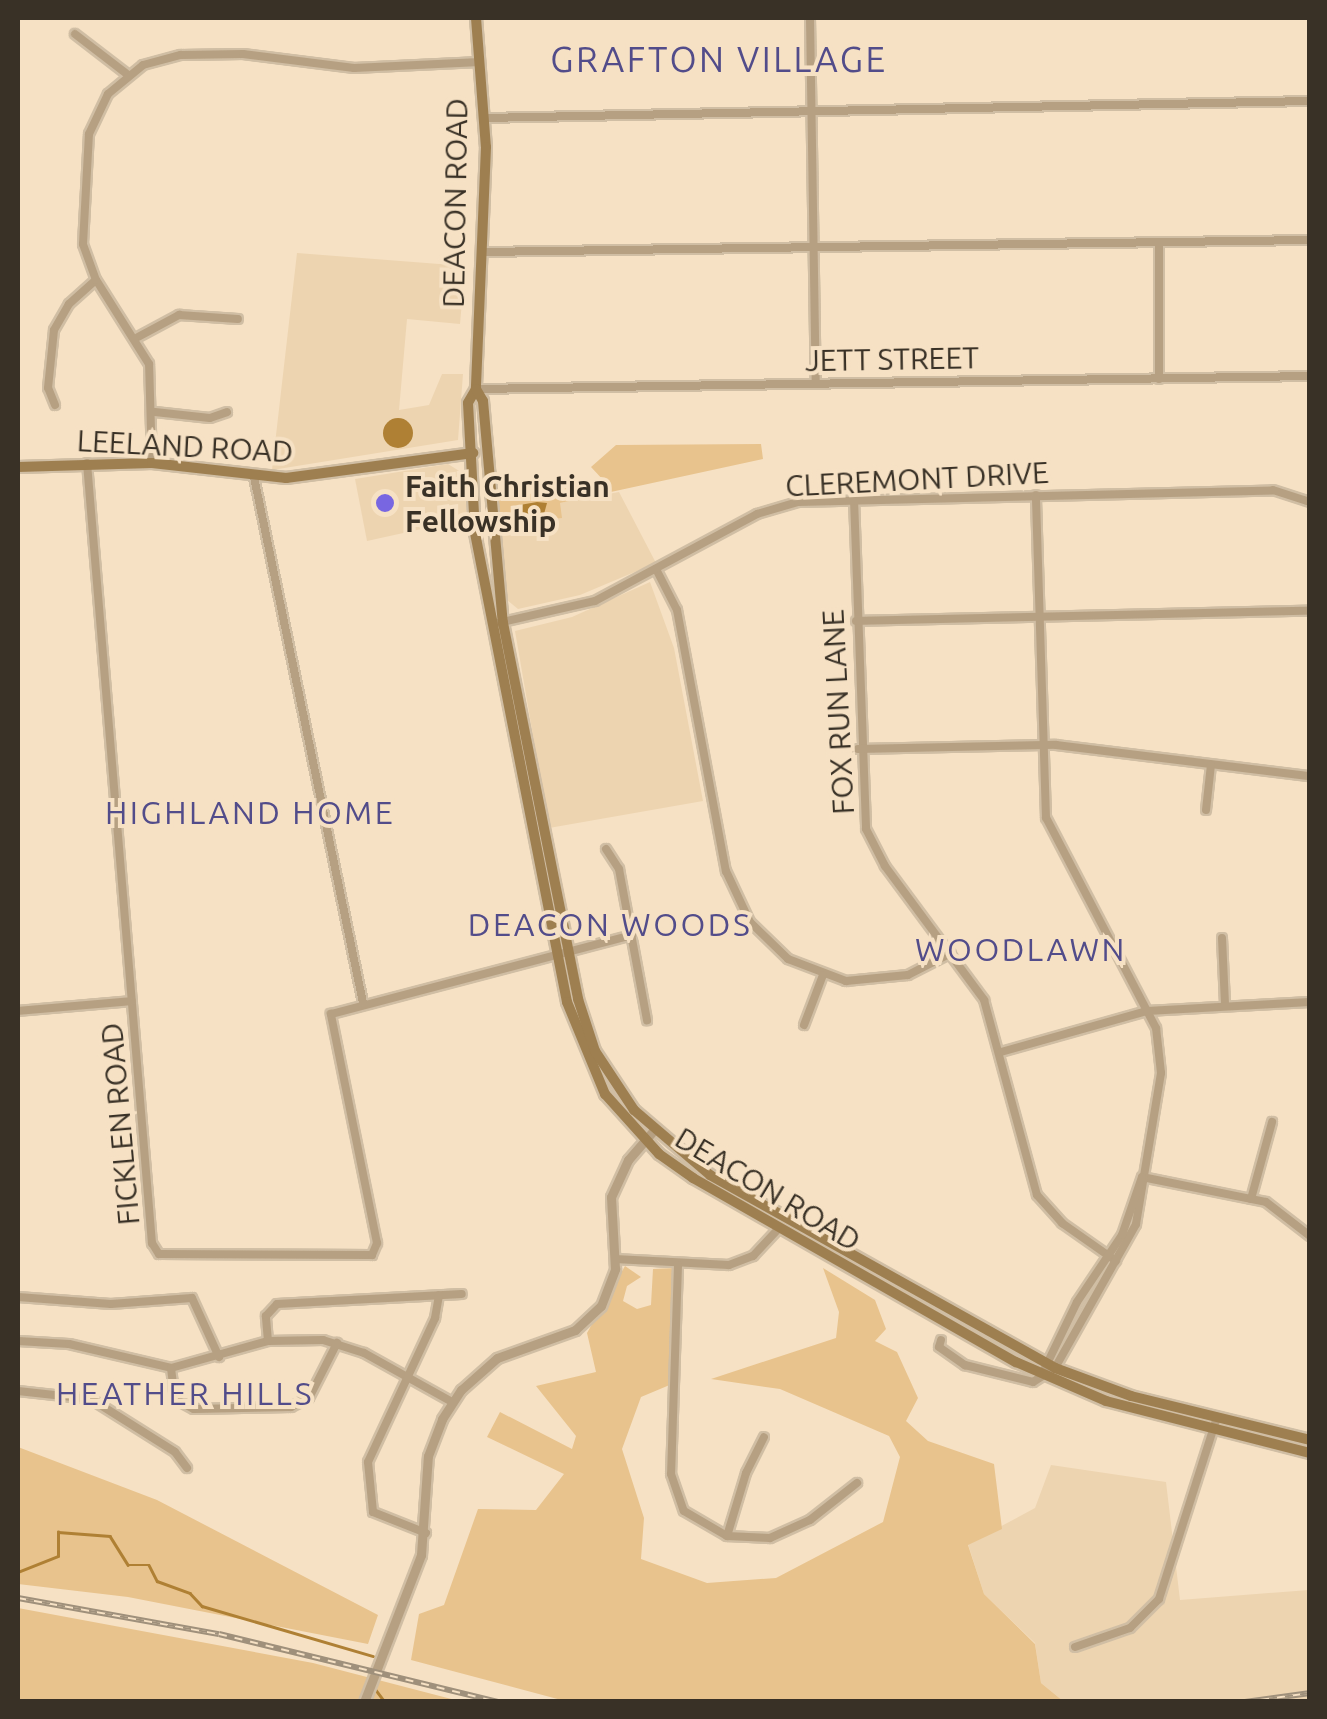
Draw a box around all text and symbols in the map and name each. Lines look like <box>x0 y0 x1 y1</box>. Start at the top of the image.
district label: GRAFTON VILLAGE <box>550 38 888 80</box>
street label: DEACON ROAD <box>435 98 475 308</box>
street label: JETT STREET <box>805 339 979 379</box>
street label: LEELAND ROAD <box>76 422 294 470</box>
street label: CLEREMONT DRIVE <box>784 454 1050 504</box>
place label: Faith Christian Fellowship <box>405 468 610 538</box>
marker: Faith Christian Fellowship <box>374 492 396 514</box>
street label: FOX RUN LANE <box>815 609 861 815</box>
district label: HIGHLAND HOME <box>105 793 395 831</box>
district label: DEACON WOODS <box>468 905 752 943</box>
district label: WOODLAWN <box>915 930 1127 968</box>
street label: FICKLEN ROAD <box>93 1021 147 1227</box>
street label: DEACON ROAD <box>669 1120 867 1258</box>
district label: HEATHER HILLS <box>56 1374 314 1412</box>

